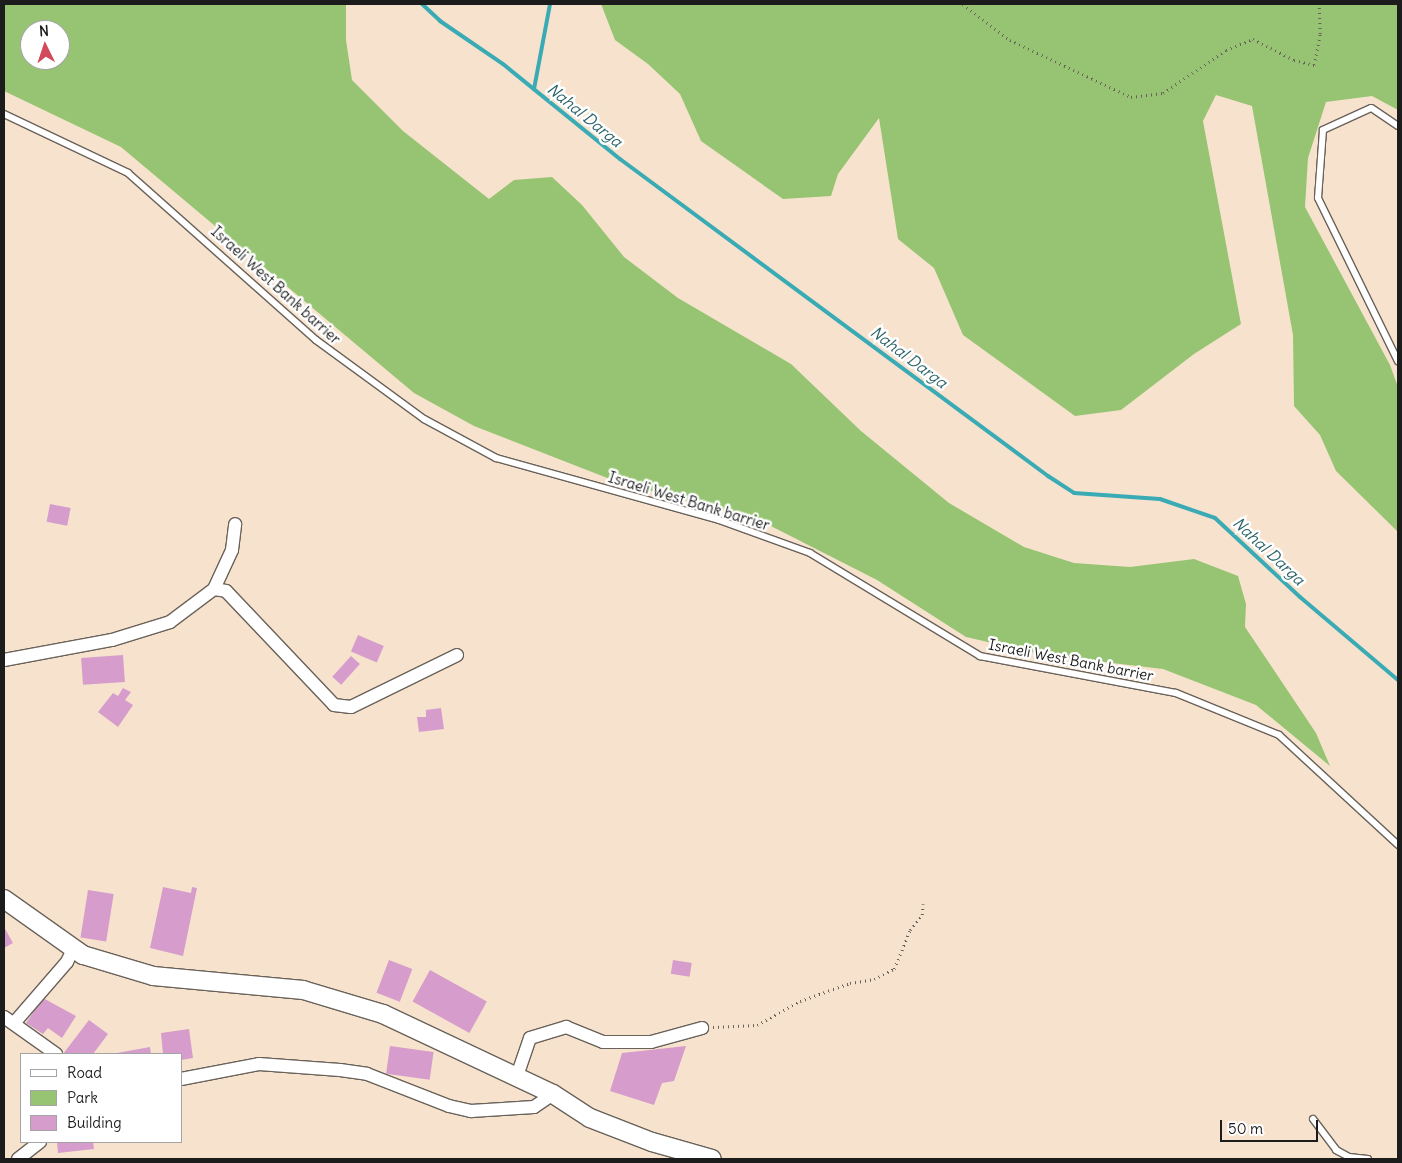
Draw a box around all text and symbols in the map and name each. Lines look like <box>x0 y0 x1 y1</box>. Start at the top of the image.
north arrow <box>20 20 70 70</box>
text: N <box>39 22 49 40</box>
water label: Nahal Darga <box>544 79 626 151</box>
street label: Israeli West Bank barrier <box>208 222 344 348</box>
water label: Nahal Darga <box>867 322 951 392</box>
street label: Israeli West Bank barrier <box>606 468 772 534</box>
water label: Nahal Darga <box>1229 513 1309 589</box>
street label: Israeli West Bank barrier <box>987 635 1155 685</box>
legend <box>20 1053 182 1143</box>
text: Road <box>67 1063 102 1082</box>
text: Park <box>67 1088 98 1107</box>
scale bar <box>1222 1110 1320 1142</box>
text: Building <box>67 1113 122 1132</box>
text: 50 m <box>1228 1119 1263 1138</box>

